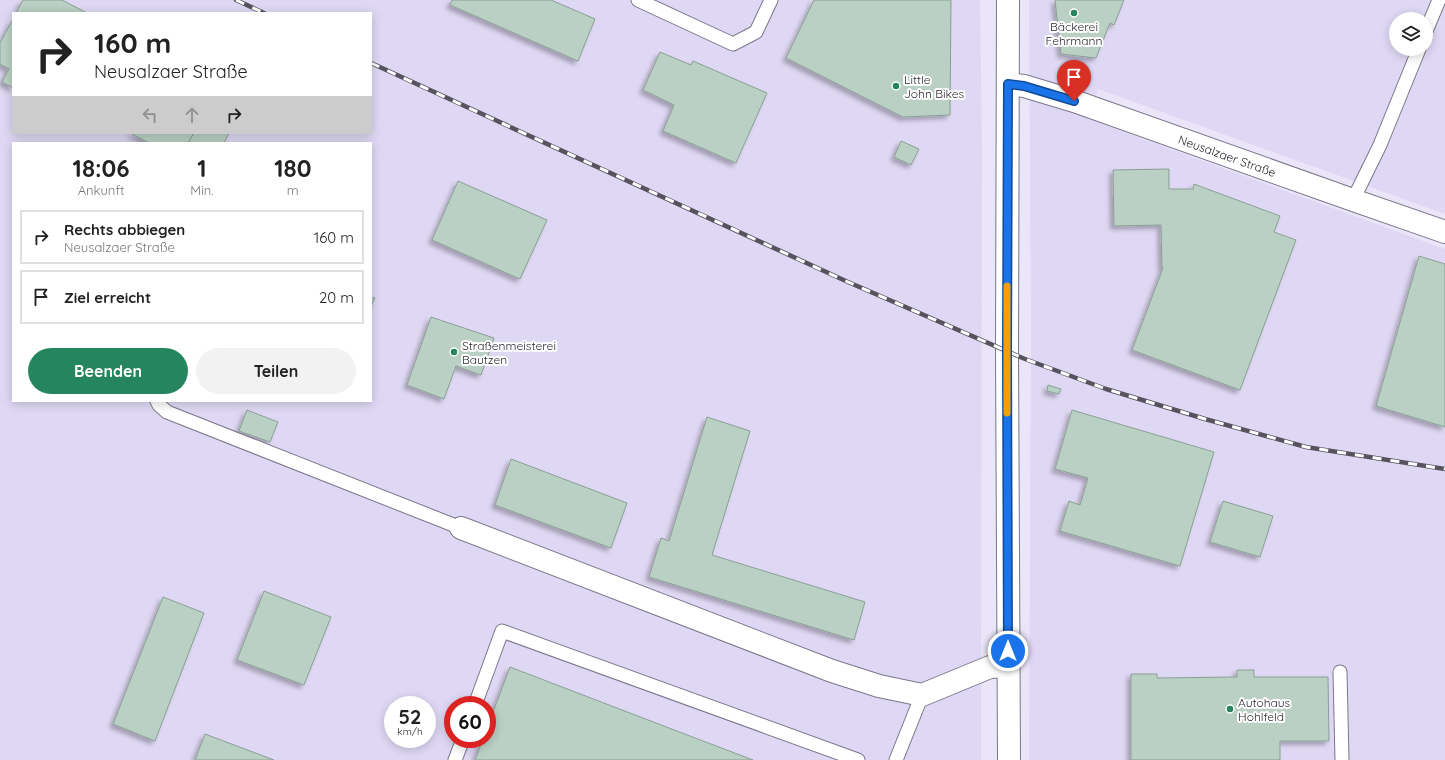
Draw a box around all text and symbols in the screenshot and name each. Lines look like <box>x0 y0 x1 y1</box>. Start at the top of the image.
marker: Bäckerei Fehrmann <box>1069 8 1079 18</box>
map controls <box>1389 12 1433 56</box>
button: layers <box>1389 12 1433 56</box>
place label: Bäckerei Fehrmann <box>1046 19 1102 48</box>
text: 160 m <box>94 25 171 60</box>
icon: right <box>28 28 80 80</box>
text: Neusalzaer Straße <box>94 60 248 83</box>
pin <box>1057 60 1091 101</box>
icon: arrive <box>1063 66 1085 88</box>
place label: Little John Bikes <box>904 72 964 101</box>
marker: Little John Bikes <box>891 81 901 91</box>
icon: left <box>139 104 161 126</box>
icon: ahead <box>181 104 203 126</box>
icon: right <box>223 104 245 126</box>
street label: Neusalzaer Straße <box>1176 131 1278 180</box>
text: 18:06 <box>73 153 130 183</box>
text: 1 <box>197 153 207 183</box>
text: 180 <box>274 153 311 183</box>
text: Ankunft <box>78 182 125 198</box>
text: Min. <box>190 182 214 198</box>
text: m <box>287 182 299 198</box>
text: Rechts abbiegen <box>64 220 185 239</box>
icon: right <box>30 226 52 248</box>
text: 160 m <box>314 228 354 247</box>
text: Neusalzaer Straße <box>64 239 175 255</box>
icon: arrive <box>30 286 52 308</box>
text: Ziel erreicht <box>64 288 151 307</box>
text: 20 m <box>319 288 354 307</box>
place label: Straßenmeisterei Bautzen <box>462 338 556 367</box>
marker: Straßenmeisterei Bautzen <box>449 347 459 357</box>
button: Beenden <box>28 348 188 394</box>
button: Teilen <box>196 348 356 394</box>
position arrow <box>987 630 1029 672</box>
place label: Autohaus Hohlfeld <box>1238 695 1291 724</box>
speed limit sign: 60 <box>444 696 496 748</box>
text: 52 <box>399 704 421 729</box>
marker: Autohaus Hohlfeld <box>1225 704 1235 714</box>
text: km/h <box>397 725 423 738</box>

